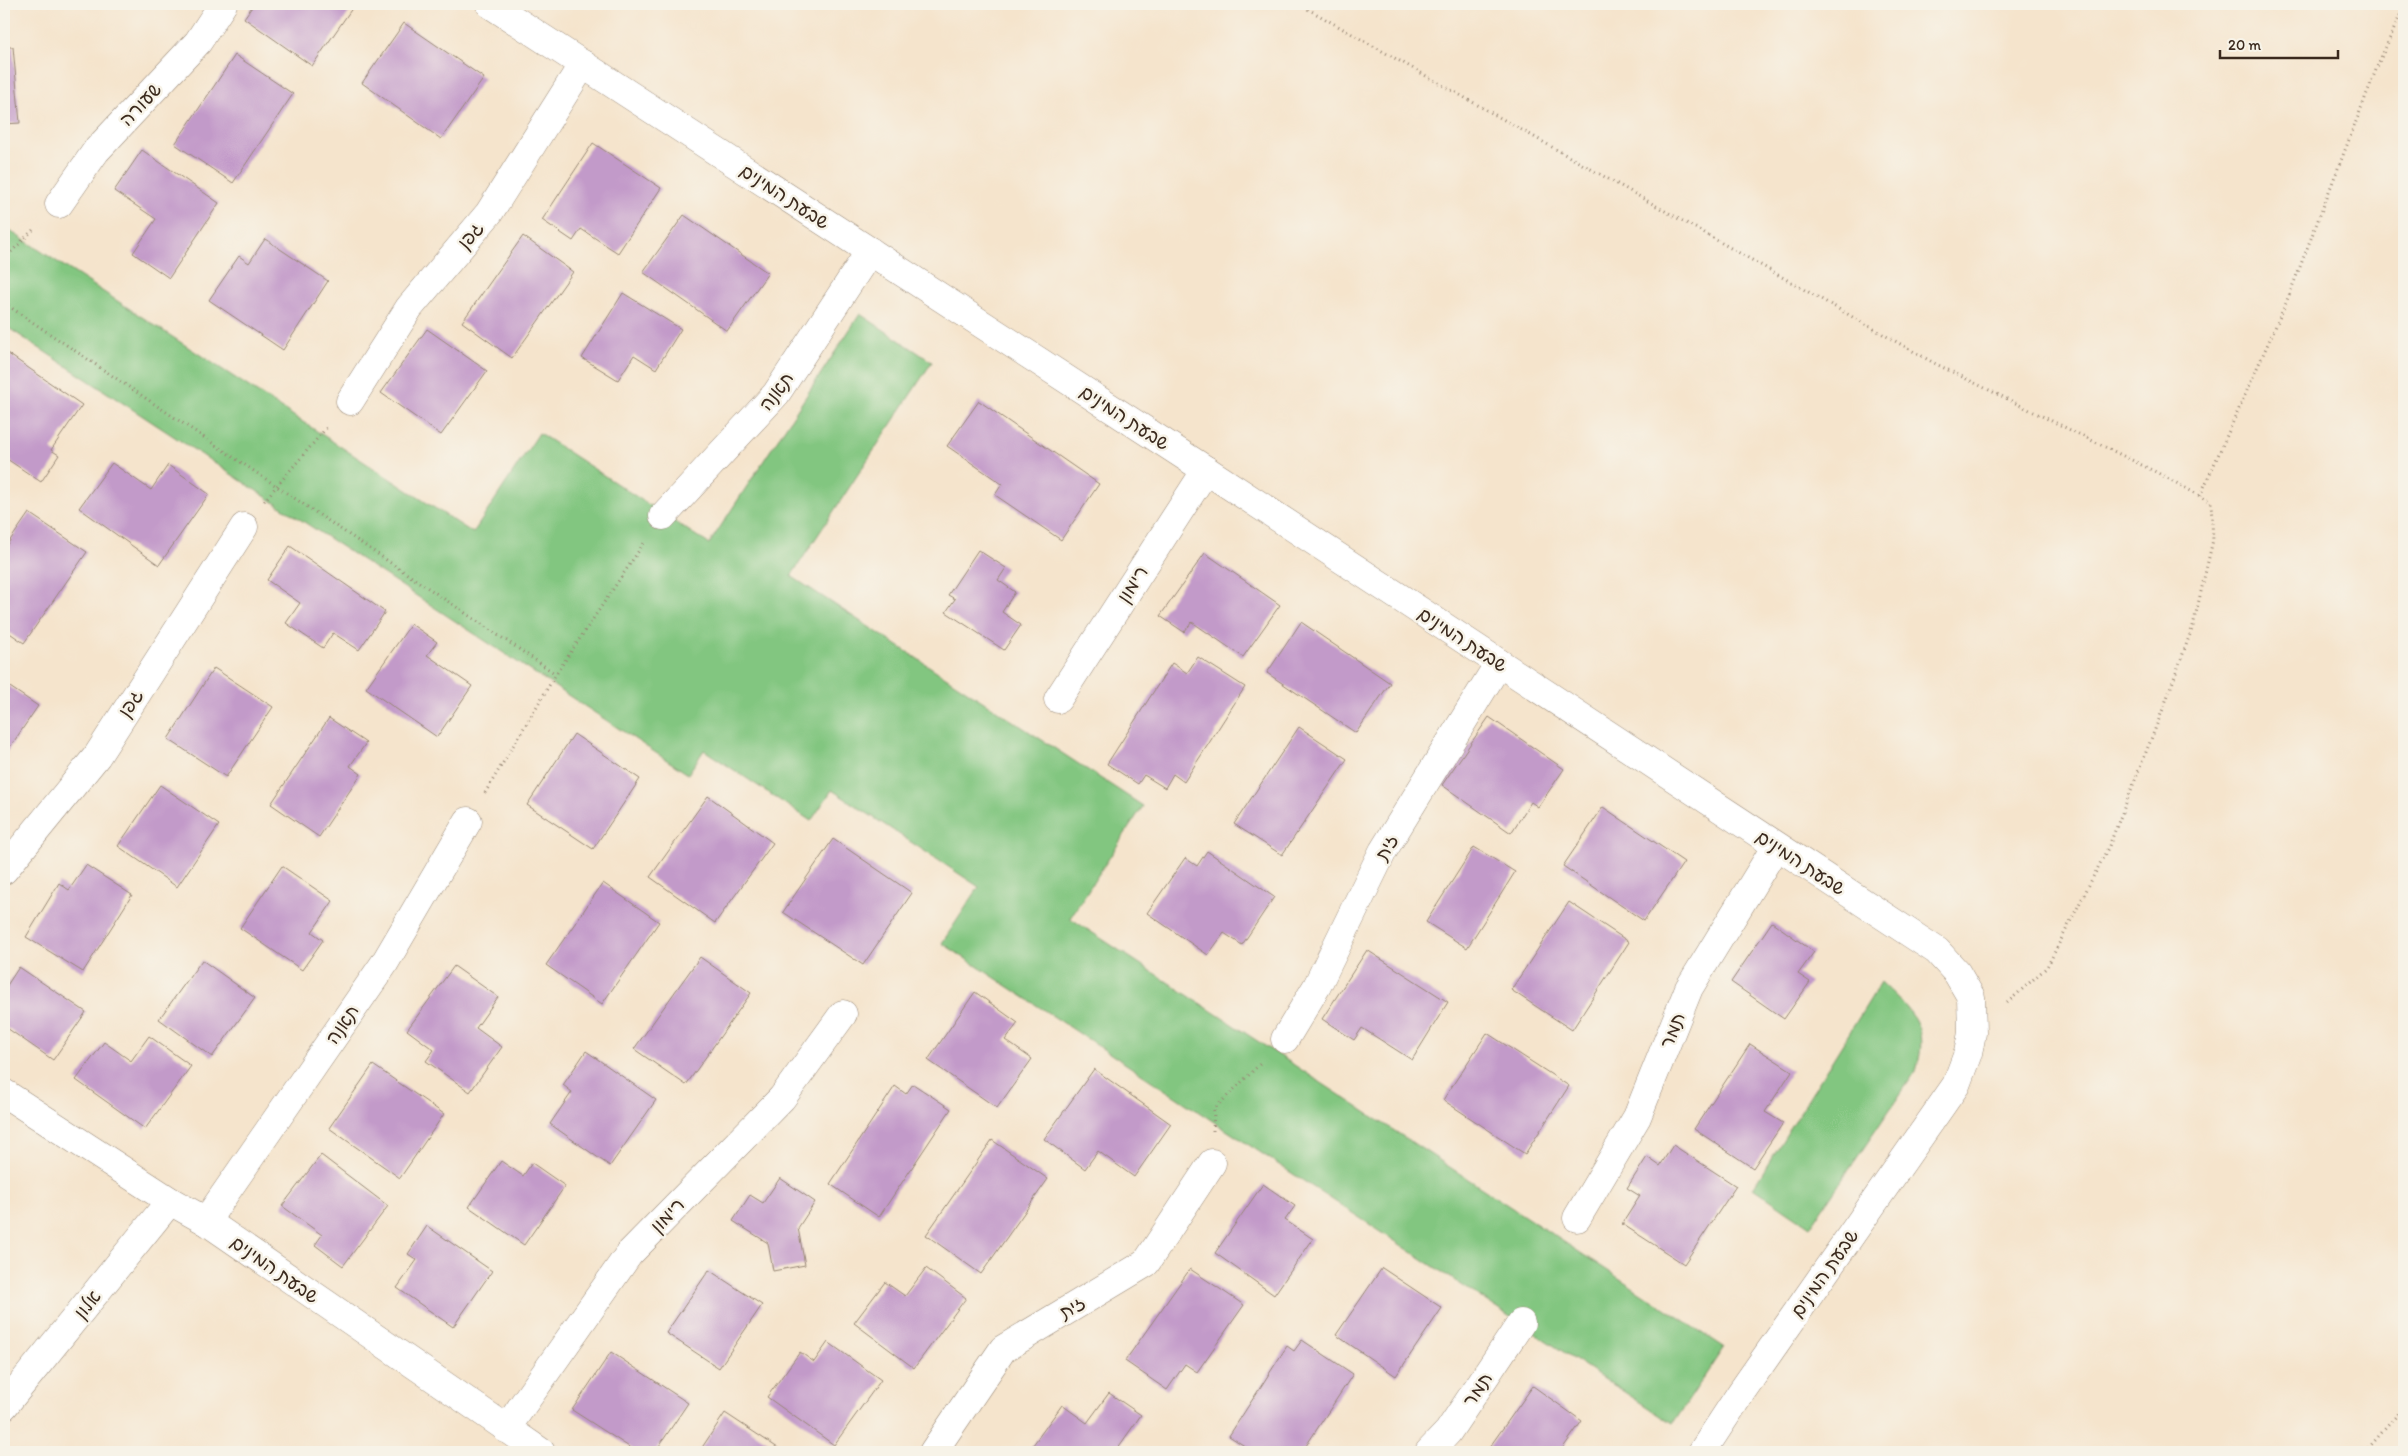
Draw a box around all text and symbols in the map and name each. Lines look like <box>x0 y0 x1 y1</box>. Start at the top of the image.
scale bar <box>2220 28 2338 60</box>
text: 20 m <box>2228 36 2262 54</box>
street label: שעורה <box>115 78 166 131</box>
street label: שבעת המינים <box>735 159 834 234</box>
street label: גפן <box>452 217 489 254</box>
street label: תאנה <box>754 367 799 415</box>
street label: שבעת המינים <box>1075 380 1174 455</box>
street label: רימון <box>1112 562 1154 608</box>
street label: שבעת המינים <box>1413 602 1512 677</box>
street label: גפן <box>113 685 149 722</box>
street label: שבעת המינים <box>1751 825 1850 900</box>
street label: זית <box>1369 830 1403 865</box>
street label: תאנה <box>321 1000 364 1049</box>
street label: תמר <box>1655 1009 1690 1052</box>
street label: רימון <box>645 1193 690 1238</box>
street label: שבעת המינים <box>1786 1224 1863 1322</box>
street label: שבעת המינים <box>226 1231 324 1308</box>
street label: אלון <box>69 1285 106 1323</box>
street label: זית <box>1054 1291 1090 1325</box>
street label: תמר <box>1458 1368 1497 1411</box>

